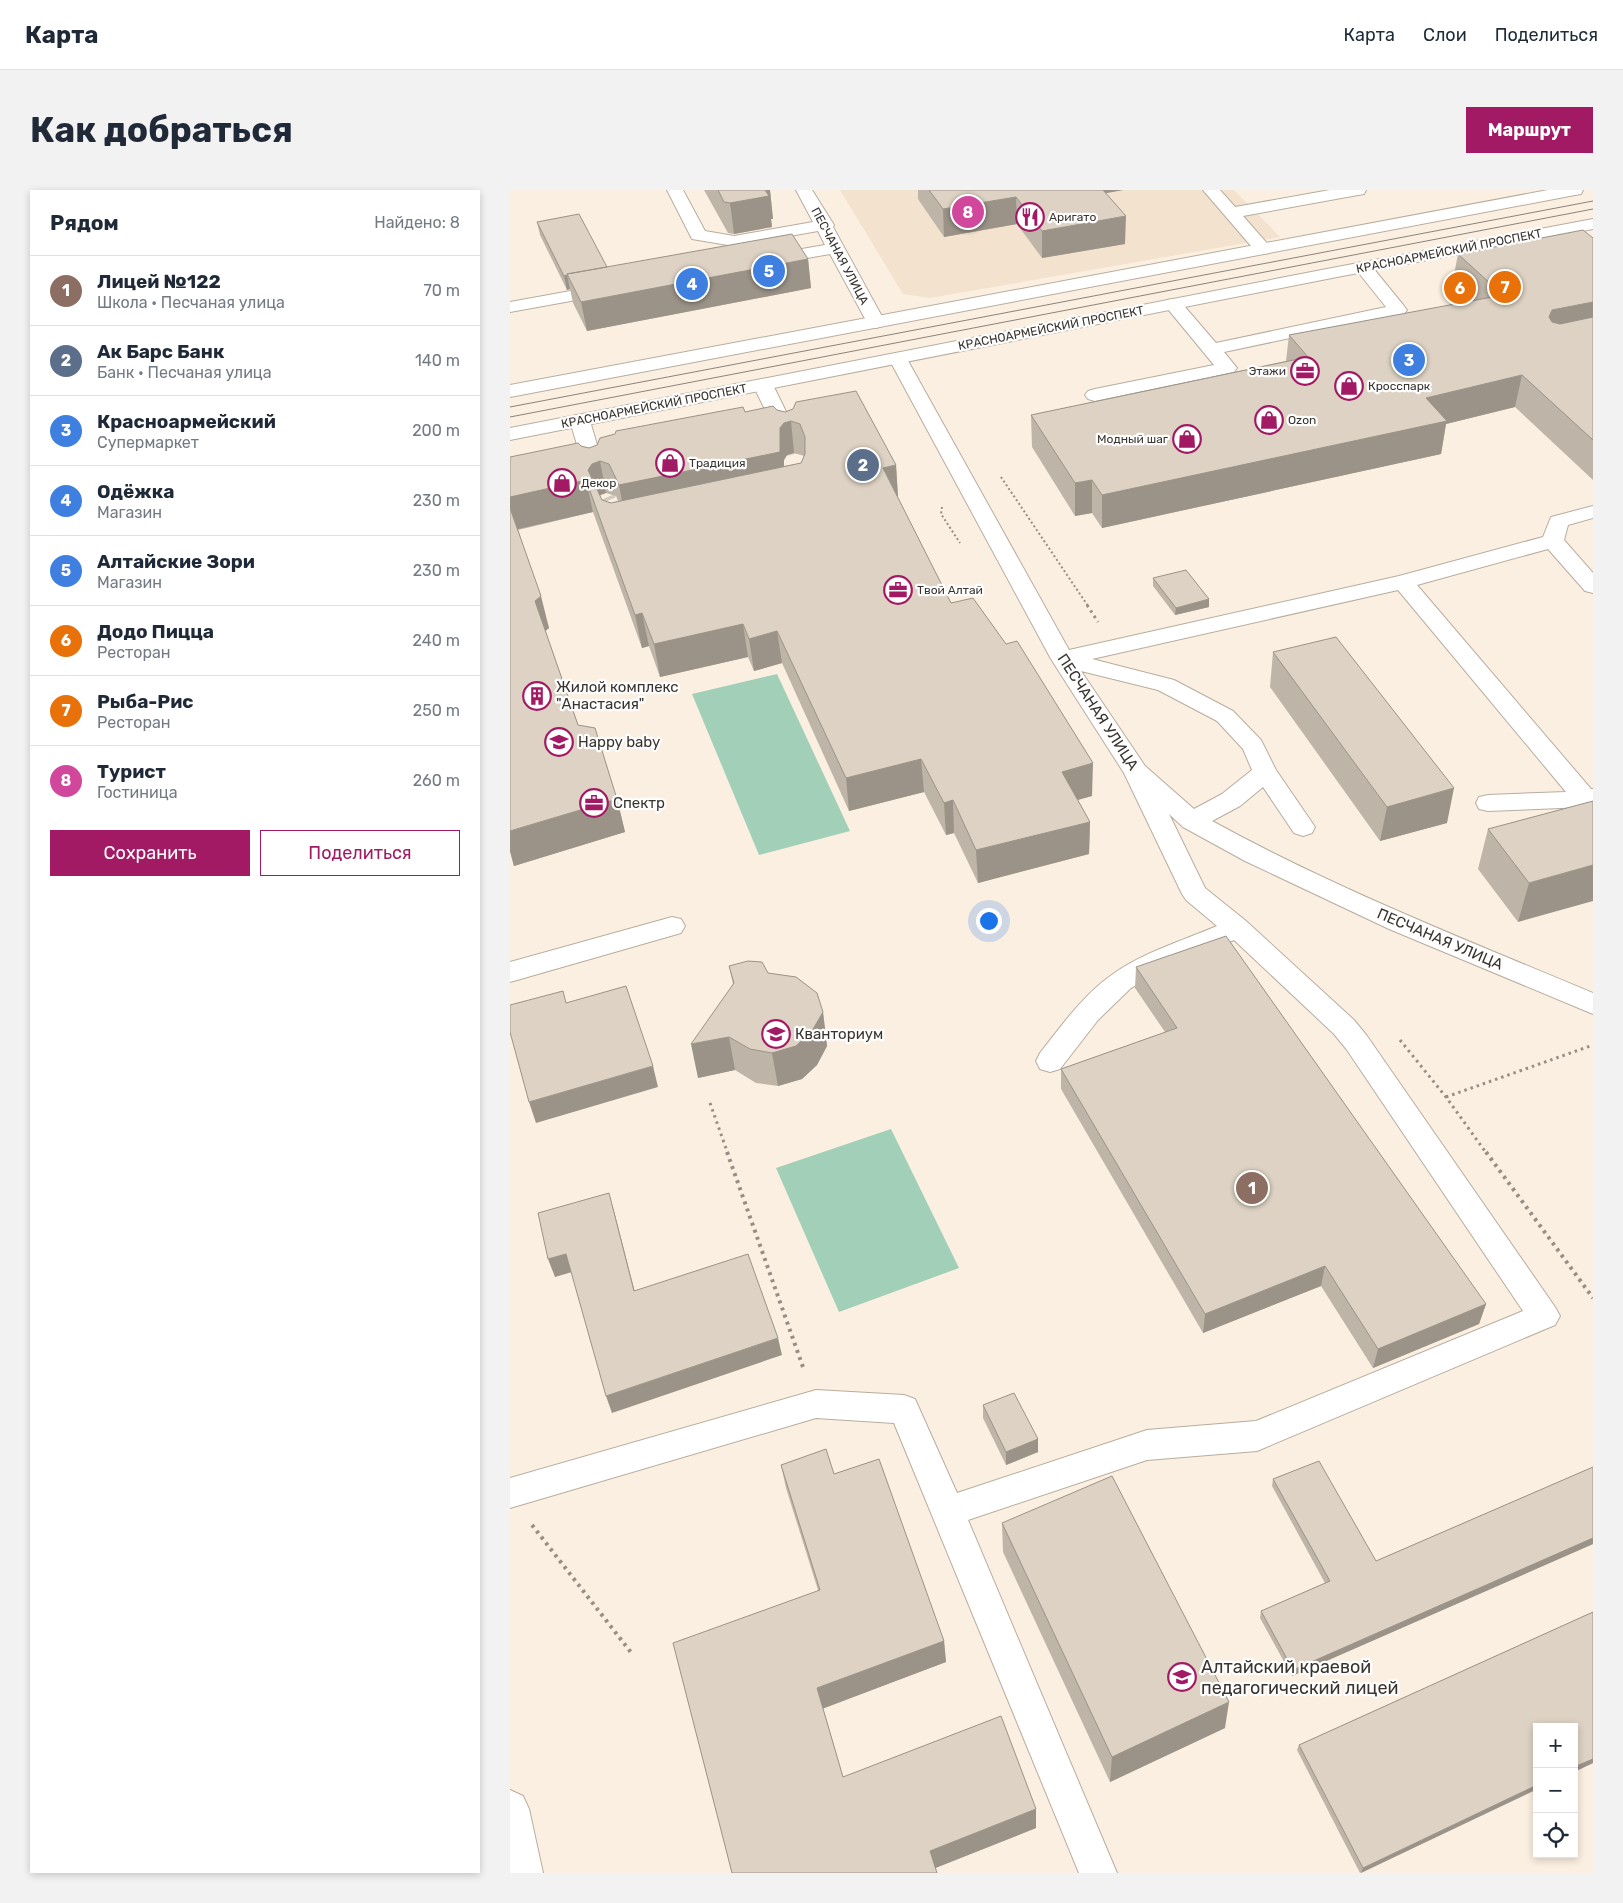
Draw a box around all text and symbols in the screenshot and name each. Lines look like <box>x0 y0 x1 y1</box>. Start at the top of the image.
text: Карта <box>25 21 98 49</box>
text: Карта <box>1344 24 1395 46</box>
text: Слои <box>1423 24 1467 46</box>
text: Поделиться <box>1495 24 1598 46</box>
button: Маршрут <box>1466 107 1593 153</box>
text: Как добраться <box>30 109 293 151</box>
pin: 8 <box>952 193 984 231</box>
restaurant icon: Аригато <box>1015 202 1045 232</box>
street label: ПЕСЧАНАЯ УЛИЦА <box>808 205 872 307</box>
text: Рядом <box>50 210 119 235</box>
place label: Аригато <box>1049 210 1096 224</box>
text: Найдено: 8 <box>374 213 460 232</box>
street label: КРАСНОАРМЕЙСКИЙ ПРОСПЕКТ <box>1355 226 1543 276</box>
pin: 5 <box>753 252 785 290</box>
pin: 4 <box>676 265 708 303</box>
pin: 7 <box>1489 268 1521 306</box>
pin: 6 <box>1444 269 1476 307</box>
text: Лицей №122 <box>97 270 221 293</box>
text: 1 <box>62 281 70 300</box>
text: 70 m <box>423 281 460 300</box>
text: Школа · Песчаная улица <box>97 293 285 312</box>
street label: КРАСНОАРМЕЙСКИЙ ПРОСПЕКТ <box>957 303 1145 353</box>
text: Ак Барс Банк <box>97 340 224 363</box>
pin: 3 <box>1393 341 1425 379</box>
text: 2 <box>61 351 71 370</box>
text: 140 m <box>415 351 460 370</box>
office icon: Этажи <box>1290 356 1320 386</box>
text: Банк · Песчаная улица <box>97 363 272 382</box>
place label: Этажи <box>1249 364 1286 378</box>
shop icon: Кросспарк <box>1334 371 1364 401</box>
place label: Кросспарк <box>1368 379 1431 393</box>
street label: КРАСНОАРМЕЙСКИЙ ПРОСПЕКТ <box>560 381 748 431</box>
shop icon: Ozon <box>1254 405 1284 435</box>
text: Красноармейский <box>97 410 276 433</box>
place label: Ozon <box>1288 413 1316 427</box>
text: 3 <box>61 421 71 440</box>
text: 200 m <box>412 421 460 440</box>
shop icon: Модный шаг <box>1172 424 1202 454</box>
place label: Модный шаг <box>1097 432 1169 446</box>
text: Супермаркет <box>97 433 199 452</box>
pin: 2 <box>847 446 879 484</box>
shop icon: Традиция <box>655 448 685 478</box>
place label: Традиция <box>689 456 746 470</box>
shop icon: Декор <box>547 468 577 498</box>
place label: Декор <box>581 476 616 490</box>
text: Одёжка <box>97 480 174 503</box>
text: 4 <box>61 491 71 510</box>
text: 230 m <box>413 491 460 510</box>
text: Магазин <box>97 503 162 522</box>
text: Алтайские Зори <box>97 550 255 573</box>
text: 5 <box>61 561 71 580</box>
text: 230 m <box>413 561 460 580</box>
text: Магазин <box>97 573 162 592</box>
office icon: Твой Алтай <box>883 575 913 605</box>
place label: Твой Алтай <box>917 583 983 597</box>
text: Додо Пицца <box>97 620 214 643</box>
text: 6 <box>61 631 71 650</box>
text: 240 m <box>413 631 460 650</box>
text: Ресторан <box>97 643 171 662</box>
street label: ПЕСЧАНАЯ УЛИЦА <box>1054 650 1142 774</box>
place label: Жилой комплекс "Анастасия" <box>556 678 679 713</box>
building icon: Жилой комплекс "Анастасия" <box>522 681 552 711</box>
text: Рыба-Рис <box>97 690 194 713</box>
text: 7 <box>61 701 71 720</box>
text: 250 m <box>413 701 460 720</box>
text: Ресторан <box>97 713 171 732</box>
school or university icon: Happy baby <box>544 727 574 757</box>
place label: Happy baby <box>578 733 660 751</box>
text: Турист <box>97 760 166 783</box>
text: 8 <box>61 771 71 790</box>
text: 260 m <box>413 771 460 790</box>
text: Гостиница <box>97 783 178 802</box>
office icon: Спектр <box>579 788 609 818</box>
place label: Спектр <box>613 794 665 812</box>
button: Сохранить <box>50 830 250 876</box>
button: Поделиться <box>260 830 460 876</box>
street label: ПЕСЧАНАЯ УЛИЦА <box>1374 904 1506 974</box>
your location <box>976 908 1002 934</box>
school or university icon: Кванториум <box>761 1019 791 1049</box>
place label: Кванториум <box>795 1025 883 1043</box>
pin: 1 <box>1236 1169 1268 1207</box>
place label: Алтайский краевой педагогический лицей <box>1201 1656 1399 1699</box>
school or university icon: Алтайский краевой педагогический лицей <box>1167 1662 1197 1692</box>
map controls <box>1533 1723 1578 1858</box>
button: + <box>1533 1723 1578 1768</box>
button: − <box>1533 1768 1578 1813</box>
button: locate <box>1533 1813 1578 1858</box>

